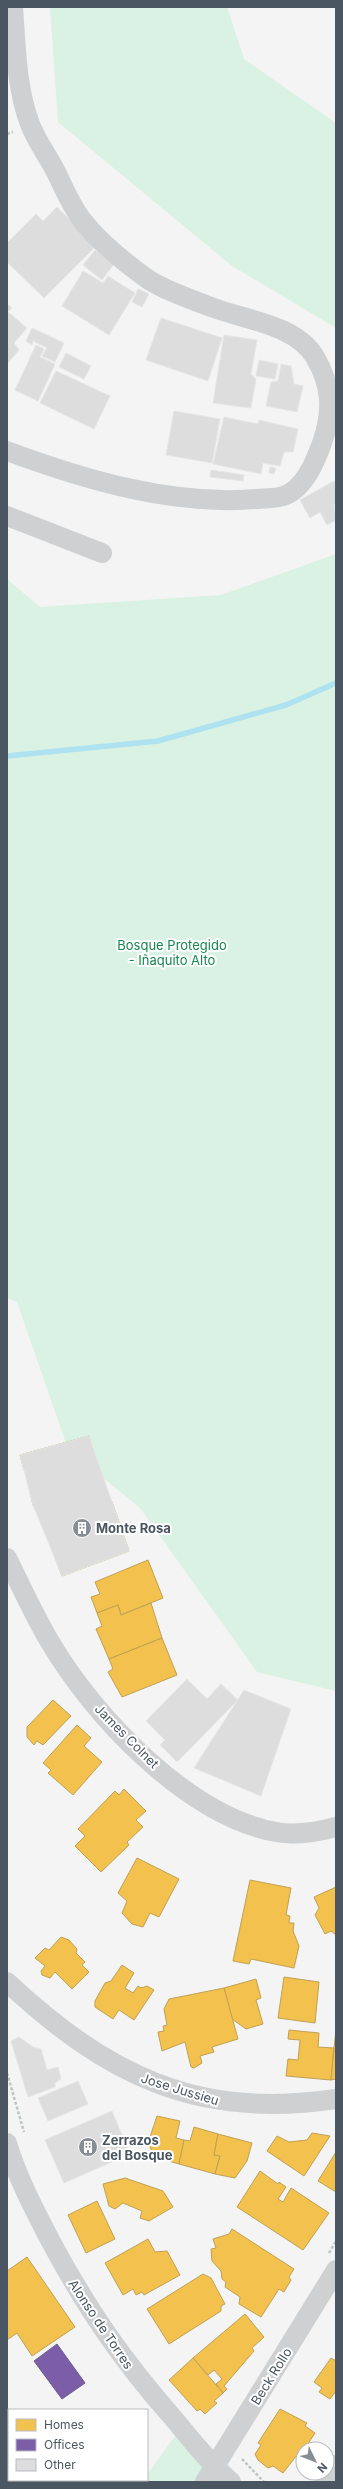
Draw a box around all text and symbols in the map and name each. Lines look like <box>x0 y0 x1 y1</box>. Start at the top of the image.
park label: Bosque Protegido - Iñaquito Alto <box>117 937 227 968</box>
building icon: Monte Rosa <box>71 1517 93 1539</box>
place label: Monte Rosa <box>96 1520 171 1536</box>
street label: James Colnet <box>92 1701 162 1771</box>
street label: Jose Jussieu <box>139 2070 221 2108</box>
place label: Zerrazos del Bosque <box>102 2132 173 2163</box>
building icon: Zerrazos del Bosque <box>77 2136 99 2158</box>
street label: Alonso de Torres <box>65 2276 137 2372</box>
street label: Beck Rollo <box>247 2344 295 2408</box>
legend <box>8 2409 148 2481</box>
text: Homes <box>44 2417 84 2432</box>
text: Offices <box>44 2437 85 2452</box>
north arrow <box>295 2441 335 2481</box>
text: Other <box>44 2457 76 2472</box>
text: N <box>314 2460 330 2476</box>

